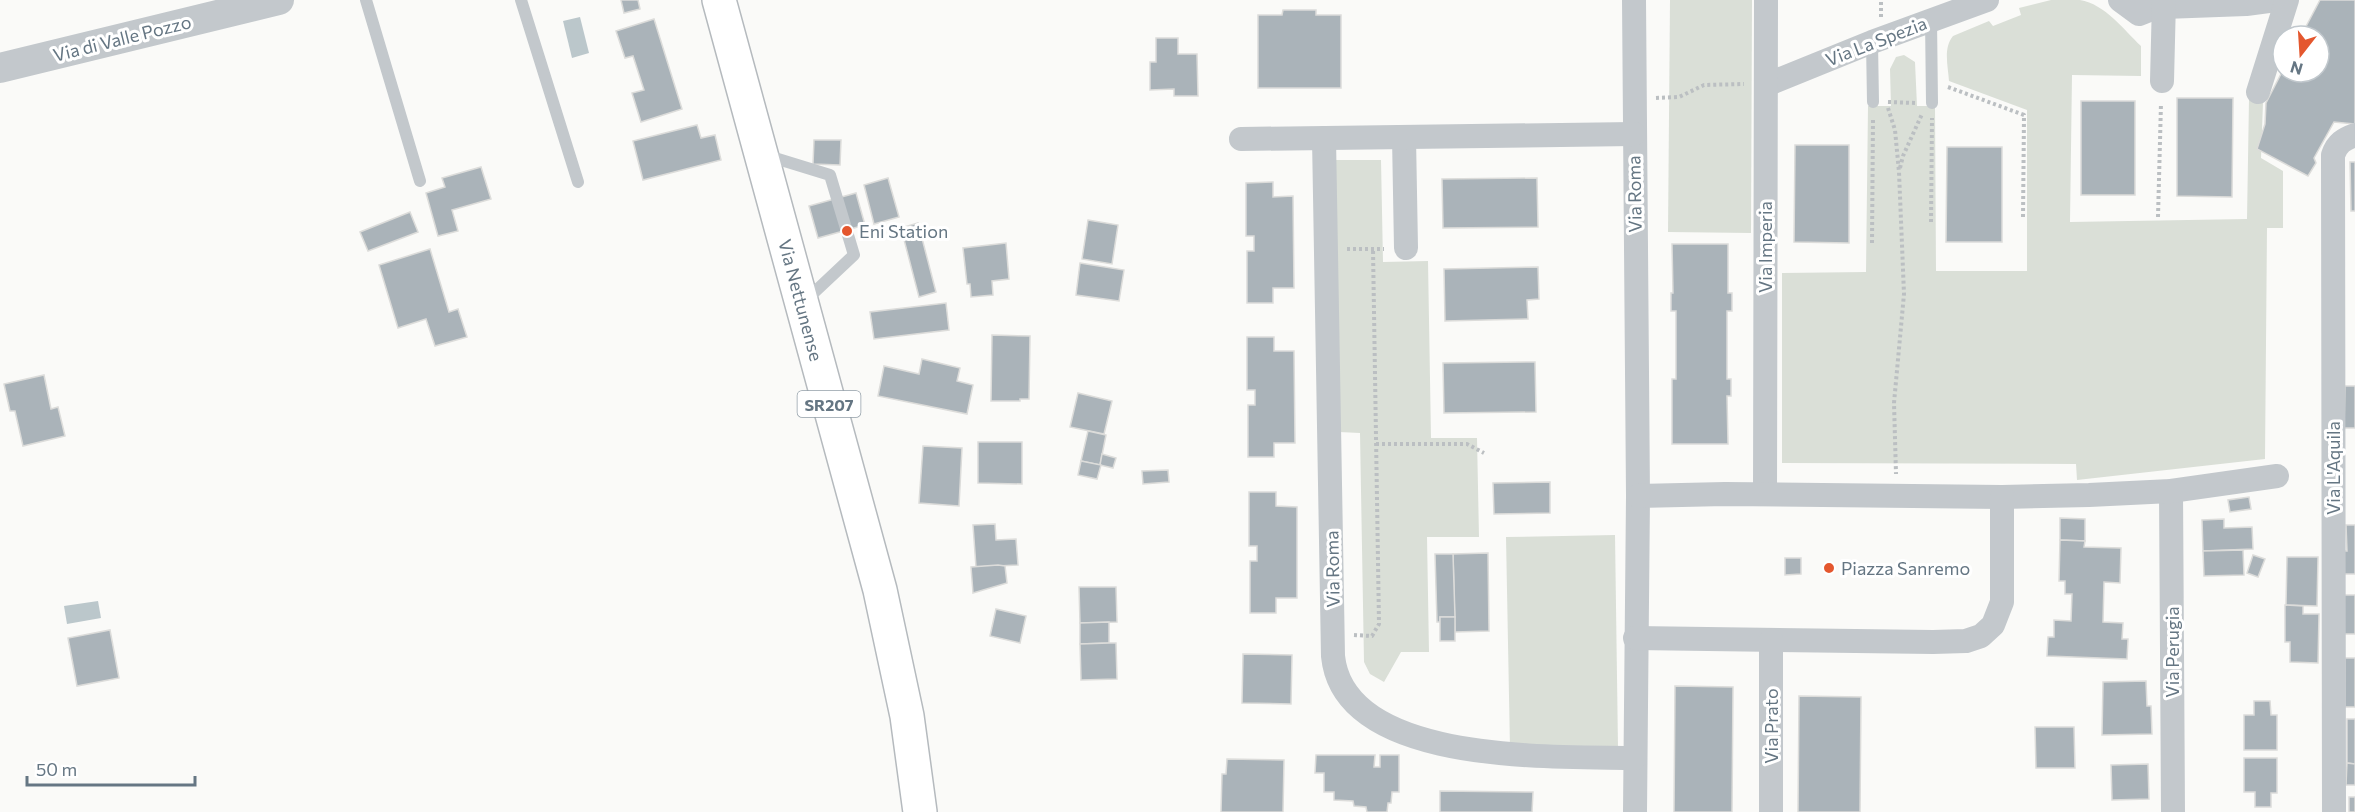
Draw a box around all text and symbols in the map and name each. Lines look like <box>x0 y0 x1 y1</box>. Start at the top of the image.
street label: Via di Valle Pozzo <box>51 10 193 66</box>
street label: Via La Spezia <box>1822 12 1930 70</box>
north arrow <box>2271 24 2331 84</box>
text: N <box>2288 58 2305 80</box>
street label: Via Roma <box>1622 155 1646 233</box>
street label: Via Imperia <box>1754 201 1776 293</box>
place label: Eni Station <box>859 220 948 242</box>
marker: Eni Station <box>840 224 854 238</box>
street label: Via Nettunense <box>774 237 828 363</box>
road number: SR207 <box>798 391 860 417</box>
street label: Via L'Aquila <box>2322 421 2344 515</box>
street label: Via Roma <box>1320 530 1344 608</box>
place label: Piazza Sanremo <box>1841 557 1970 579</box>
marker: Piazza Sanremo <box>1822 561 1836 575</box>
street label: Via Perugia <box>2161 606 2183 698</box>
street label: Via Prato <box>1760 688 1782 764</box>
scale bar <box>27 749 195 787</box>
text: 50 m <box>36 758 77 780</box>

